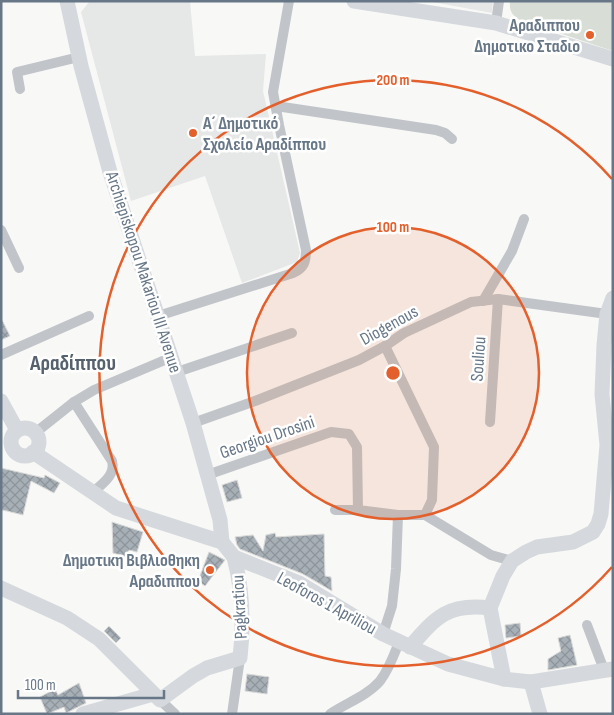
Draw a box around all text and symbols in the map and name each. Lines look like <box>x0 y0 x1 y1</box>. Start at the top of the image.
place label: Αραδιππου Δημοτικο Σταδιο <box>474 15 580 57</box>
marker: Αραδιππου Δημοτικο Σταδιο <box>584 29 596 41</box>
text: 200 m <box>376 71 410 90</box>
place label: Α´ Δημοτικό Σχολείο Αραδίππου <box>202 113 326 155</box>
marker: Α´ Δημοτικό Σχολείο Αραδίππου <box>187 127 199 139</box>
street label: Archiepiskopou Makariou III Avenue <box>101 168 186 376</box>
text: 100 m <box>377 218 409 237</box>
street label: Diogenous <box>357 301 422 350</box>
street label: Souliou <box>466 336 491 382</box>
district label: Αραδίππου <box>29 350 116 377</box>
centre of rings <box>384 364 402 382</box>
street label: Georgiou Drosini <box>217 411 317 463</box>
place label: Δημοτικη Βιβλιοθηκη Αραδιππου <box>63 550 200 592</box>
marker: Δημοτικη Βιβλιοθηκη Αραδιππου <box>204 564 216 576</box>
street label: Leoforos 1 Apriliou <box>273 568 380 639</box>
street label: Pagkratiou <box>227 574 252 639</box>
scale bar <box>18 668 164 700</box>
text: 100 m <box>25 676 56 695</box>

